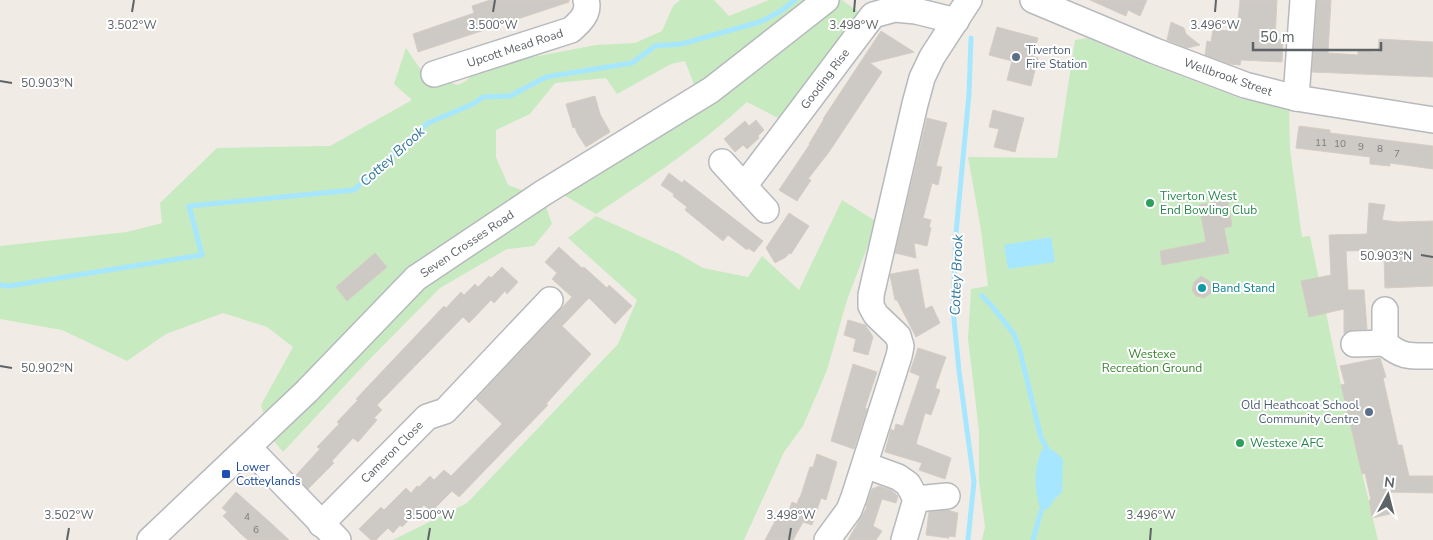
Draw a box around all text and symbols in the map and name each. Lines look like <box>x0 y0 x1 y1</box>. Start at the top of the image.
text: 3.502°W <box>107 17 157 33</box>
text: 3.500°W <box>468 17 518 33</box>
text: 3.498°W <box>829 17 879 33</box>
text: 3.496°W <box>1190 17 1240 33</box>
scale bar <box>1253 20 1380 52</box>
street label: Upcott Mead Road <box>465 25 565 71</box>
text: 50 m <box>1260 27 1295 47</box>
place label: Tiverton Fire Station <box>1026 42 1087 72</box>
street label: Gooding Rise <box>797 46 853 112</box>
marker: Tiverton Fire Station <box>1010 51 1022 63</box>
street label: Wellbrook Street <box>1182 54 1275 100</box>
text: 50.903°N <box>21 75 73 91</box>
water label: Cottey Brook <box>356 121 430 191</box>
house number: 11 <box>1315 136 1327 150</box>
house number: 10 <box>1334 137 1346 151</box>
house number: 9 <box>1358 140 1364 154</box>
house number: 8 <box>1377 142 1383 156</box>
house number: 7 <box>1394 147 1400 161</box>
place label: Tiverton West End Bowling Club <box>1160 188 1257 218</box>
marker: Tiverton West End Bowling Club <box>1144 197 1156 209</box>
street label: Seven Crosses Road <box>417 207 517 281</box>
water label: Cottey Brook <box>946 233 967 316</box>
text: 50.903°N <box>1360 248 1412 264</box>
place label: Band Stand <box>1212 280 1275 296</box>
marker: Band Stand <box>1196 282 1208 294</box>
park label: Westexe Recreation Ground <box>1102 346 1202 376</box>
text: 50.902°N <box>21 360 73 376</box>
place label: Old Heathcoat School Community Centre <box>1241 397 1359 427</box>
marker: Old Heathcoat School Community Centre <box>1363 406 1375 418</box>
street label: Cameron Close <box>357 417 427 487</box>
place label: Westexe AFC <box>1250 435 1324 451</box>
marker: Westexe AFC <box>1234 437 1246 449</box>
place label: Lower Cotteylands <box>236 459 301 489</box>
marker: Lower Cotteylands <box>220 468 232 480</box>
north arrow <box>1363 470 1413 520</box>
text: N <box>1383 473 1396 493</box>
text: 3.502°W <box>44 507 94 523</box>
text: 3.500°W <box>405 507 455 523</box>
text: 3.498°W <box>766 507 816 523</box>
text: 3.496°W <box>1126 507 1176 523</box>
house number: 4 <box>244 510 250 524</box>
house number: 6 <box>253 523 259 537</box>

